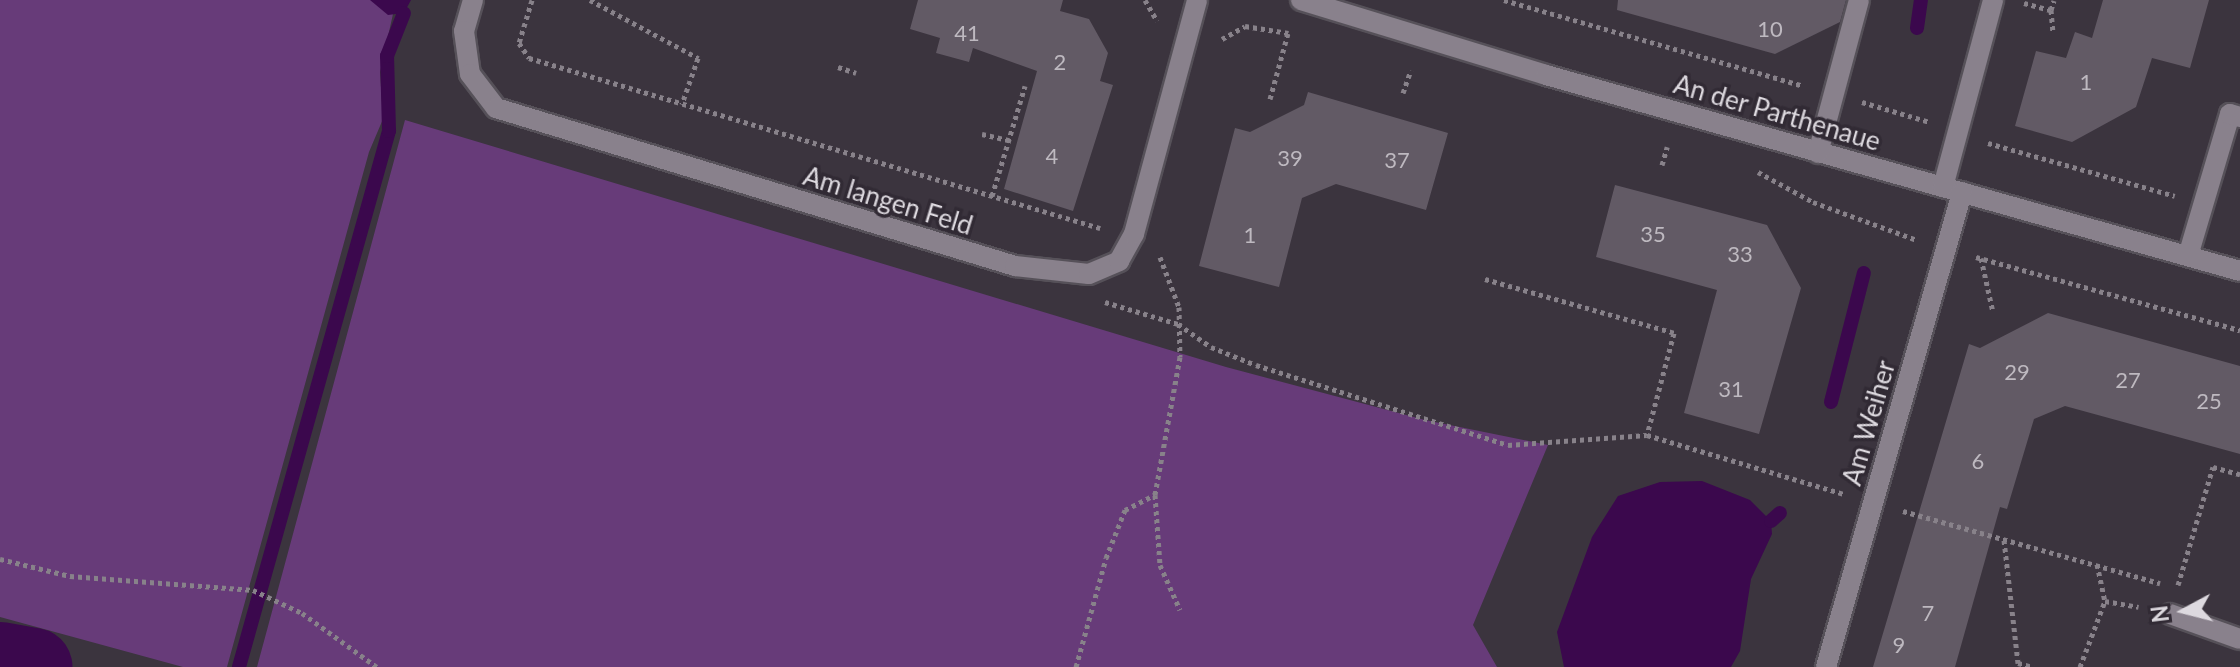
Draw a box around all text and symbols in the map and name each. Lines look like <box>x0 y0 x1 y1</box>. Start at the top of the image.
house number: 10 <box>1757 16 1783 42</box>
house number: 41 <box>954 20 980 46</box>
house number: 2 <box>1054 49 1066 75</box>
street label: An der Parthenaue <box>1670 69 1884 157</box>
house number: 1 <box>2080 69 2092 95</box>
house number: 4 <box>1046 143 1058 169</box>
house number: 39 <box>1277 145 1303 171</box>
house number: 37 <box>1384 147 1410 173</box>
street label: Am langen Feld <box>800 160 976 242</box>
house number: 35 <box>1640 221 1666 247</box>
house number: 1 <box>1244 222 1256 248</box>
house number: 33 <box>1727 241 1753 267</box>
street label: Am Weiher <box>1836 357 1902 489</box>
house number: 29 <box>2004 359 2030 385</box>
house number: 27 <box>2115 367 2141 393</box>
house number: 31 <box>1718 376 1744 402</box>
house number: 25 <box>2196 388 2222 414</box>
house number: 6 <box>1972 448 1984 474</box>
north arrow <box>2144 571 2224 651</box>
house number: 7 <box>1922 600 1934 626</box>
text: N <box>2145 604 2174 624</box>
house number: 9 <box>1893 632 1905 658</box>

